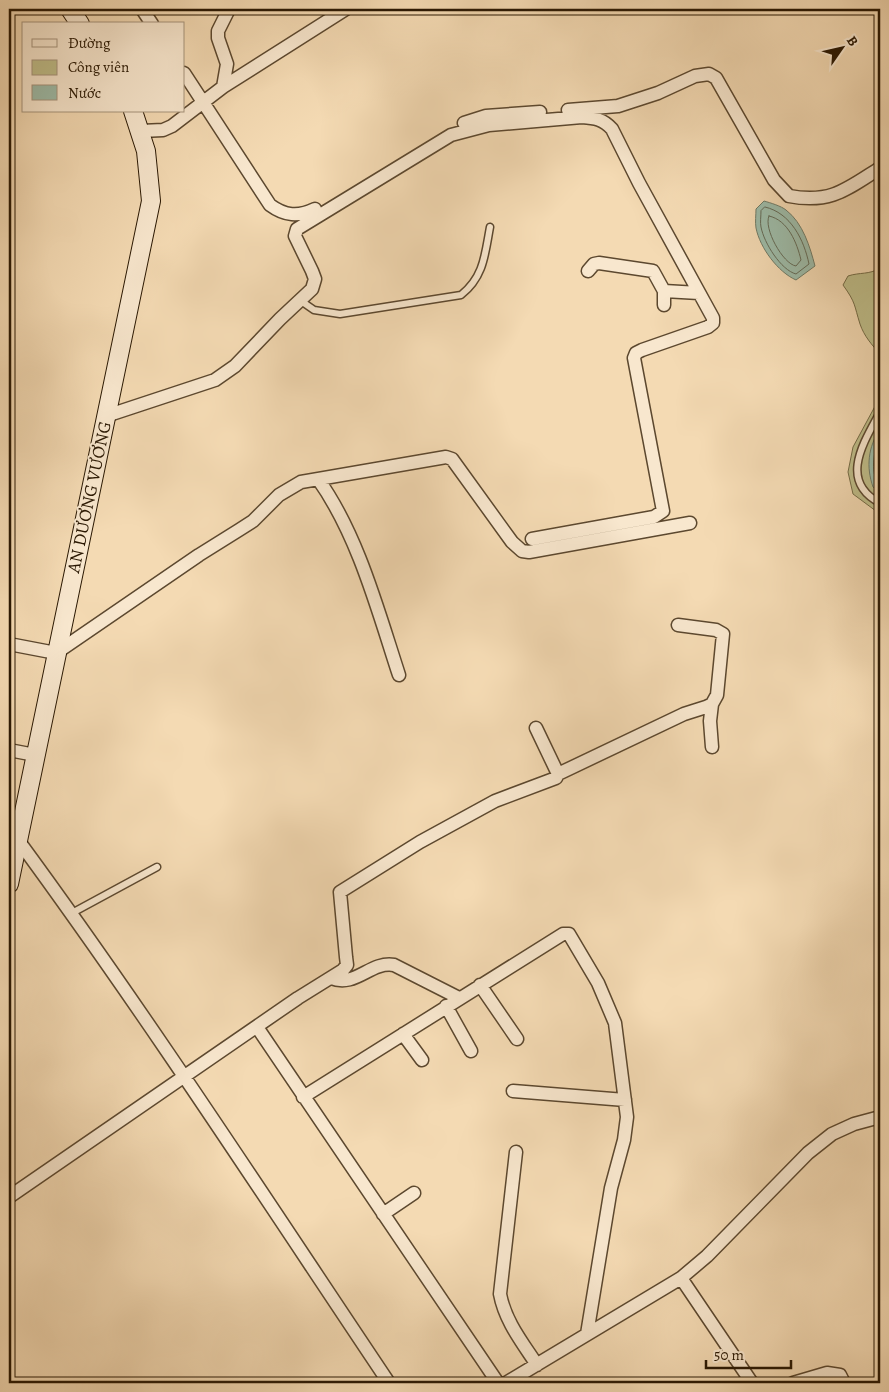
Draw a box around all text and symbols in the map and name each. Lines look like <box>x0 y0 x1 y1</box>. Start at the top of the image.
legend <box>22 22 185 112</box>
north arrow <box>816 22 866 72</box>
text: B <box>842 32 863 50</box>
text: Đường <box>68 33 111 53</box>
text: Công viên <box>68 57 129 77</box>
text: Nước <box>68 83 101 103</box>
street label: AN DƯƠNG VƯƠNG <box>61 419 117 576</box>
scale bar <box>706 1337 792 1369</box>
text: 50 m <box>714 1345 744 1365</box>

